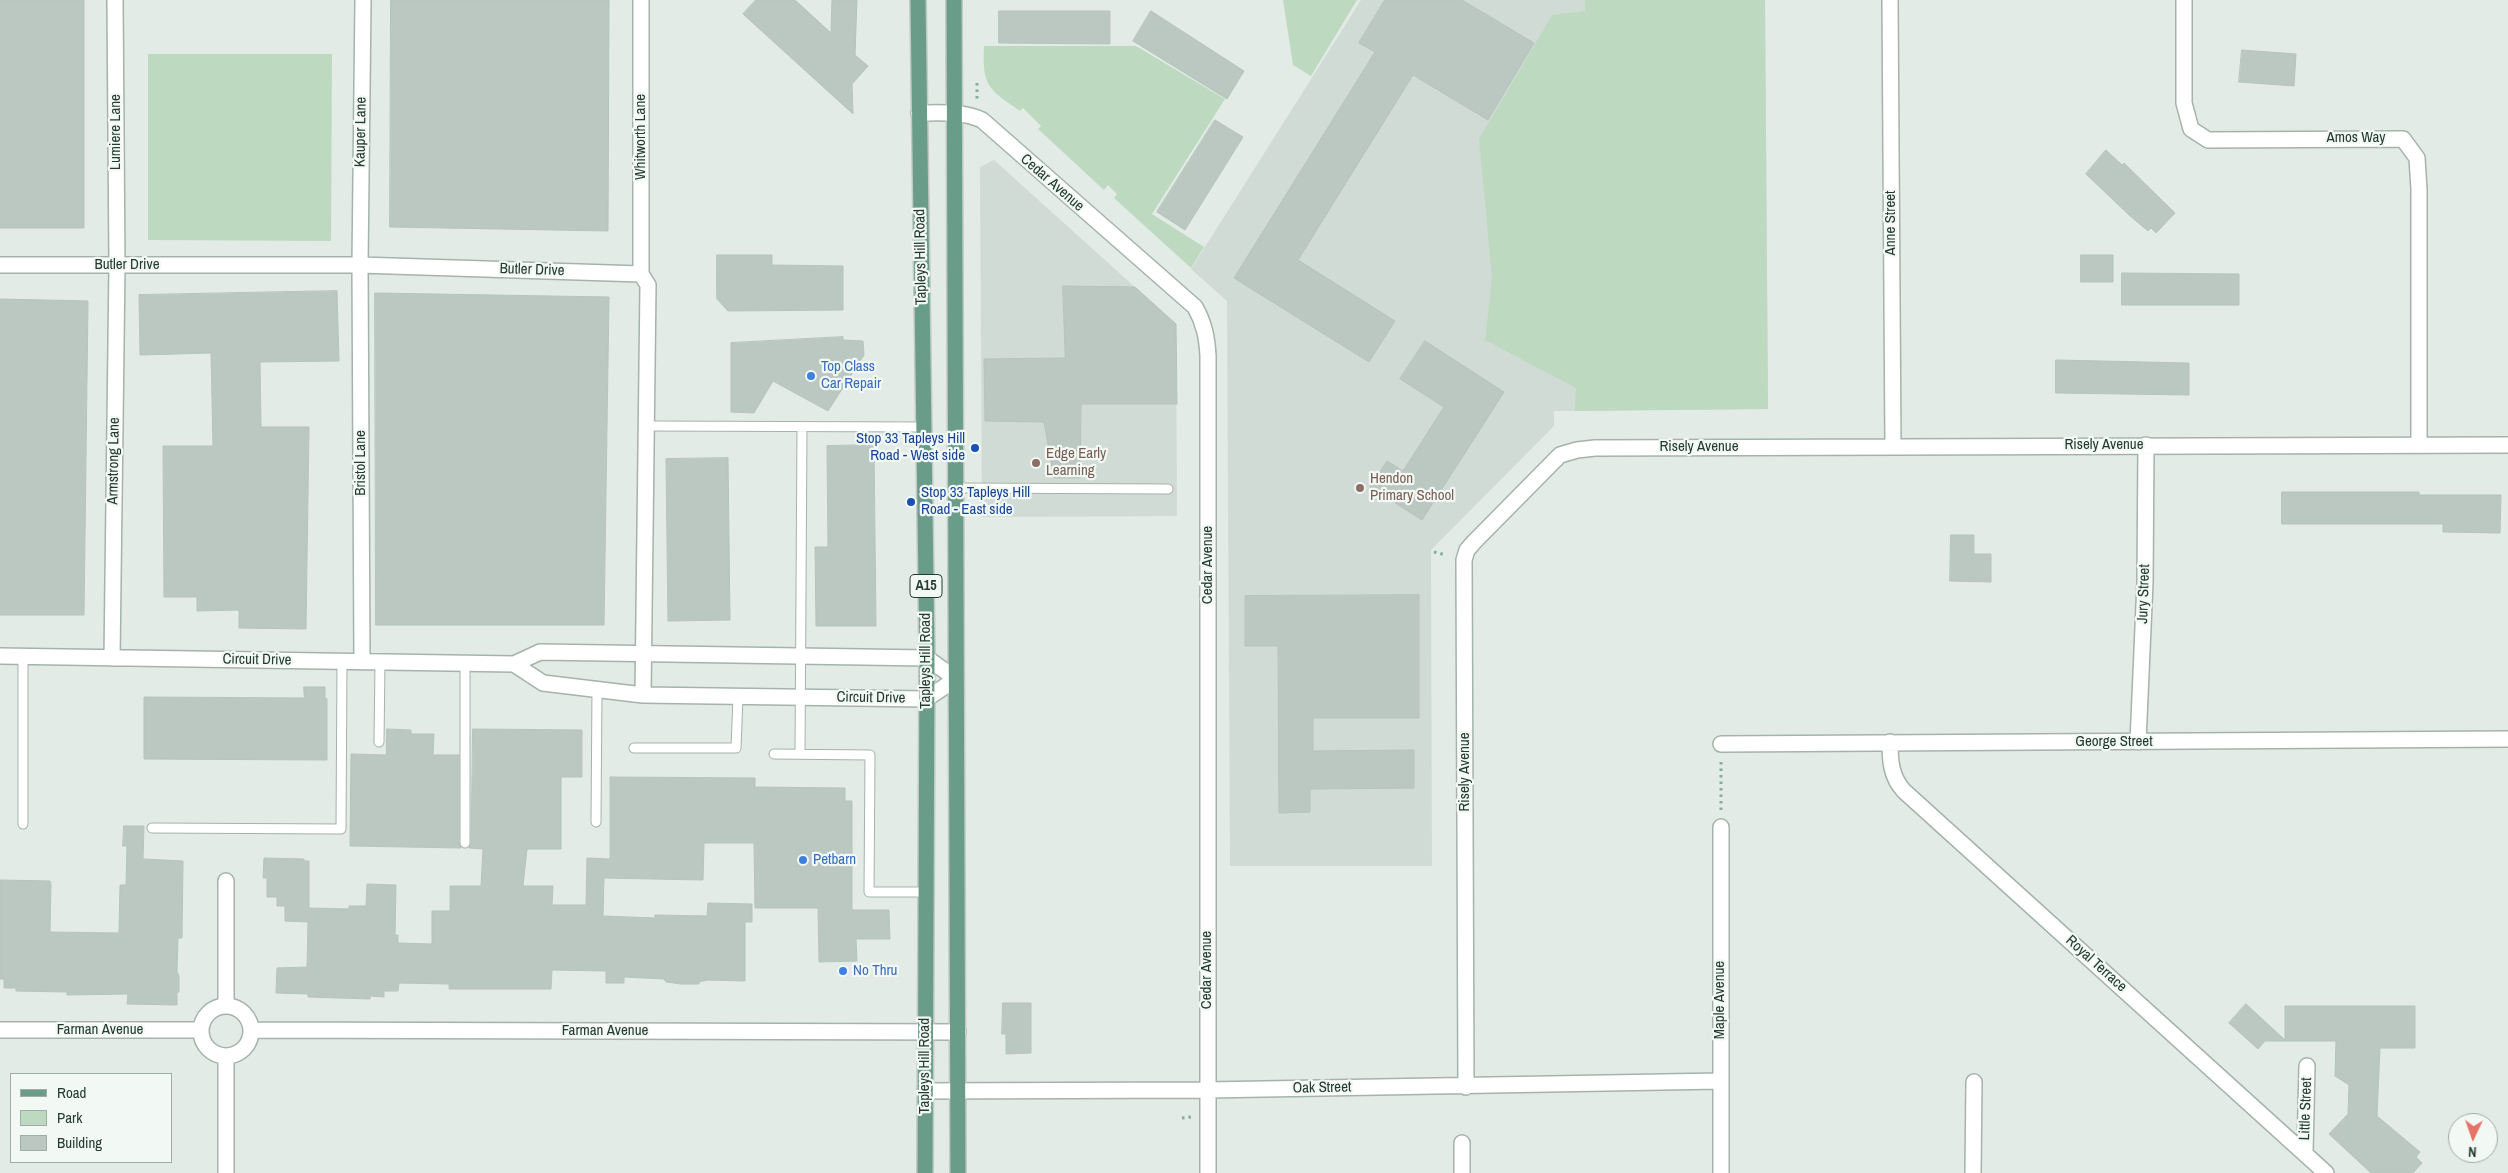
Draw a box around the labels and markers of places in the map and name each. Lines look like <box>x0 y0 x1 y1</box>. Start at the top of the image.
place label: Top Class Car Repair <box>821 358 881 393</box>
marker: Top Class Car Repair <box>805 370 817 382</box>
place label: Stop 33 Tapleys Hill Road - West side <box>856 430 965 465</box>
marker: Stop 33 Tapleys Hill Road - West side <box>969 442 981 454</box>
place label: Edge Early Learning <box>1046 445 1106 480</box>
marker: Edge Early Learning <box>1030 457 1042 469</box>
place label: Hendon Primary School <box>1370 470 1454 505</box>
marker: Hendon Primary School <box>1354 482 1366 494</box>
place label: Stop 33 Tapleys Hill Road - East side <box>921 484 1030 519</box>
marker: Stop 33 Tapleys Hill Road - East side <box>905 496 917 508</box>
place label: Petbarn <box>813 851 856 869</box>
marker: Petbarn <box>797 854 809 866</box>
place label: No Thru <box>853 962 897 980</box>
marker: No Thru <box>837 965 849 977</box>

